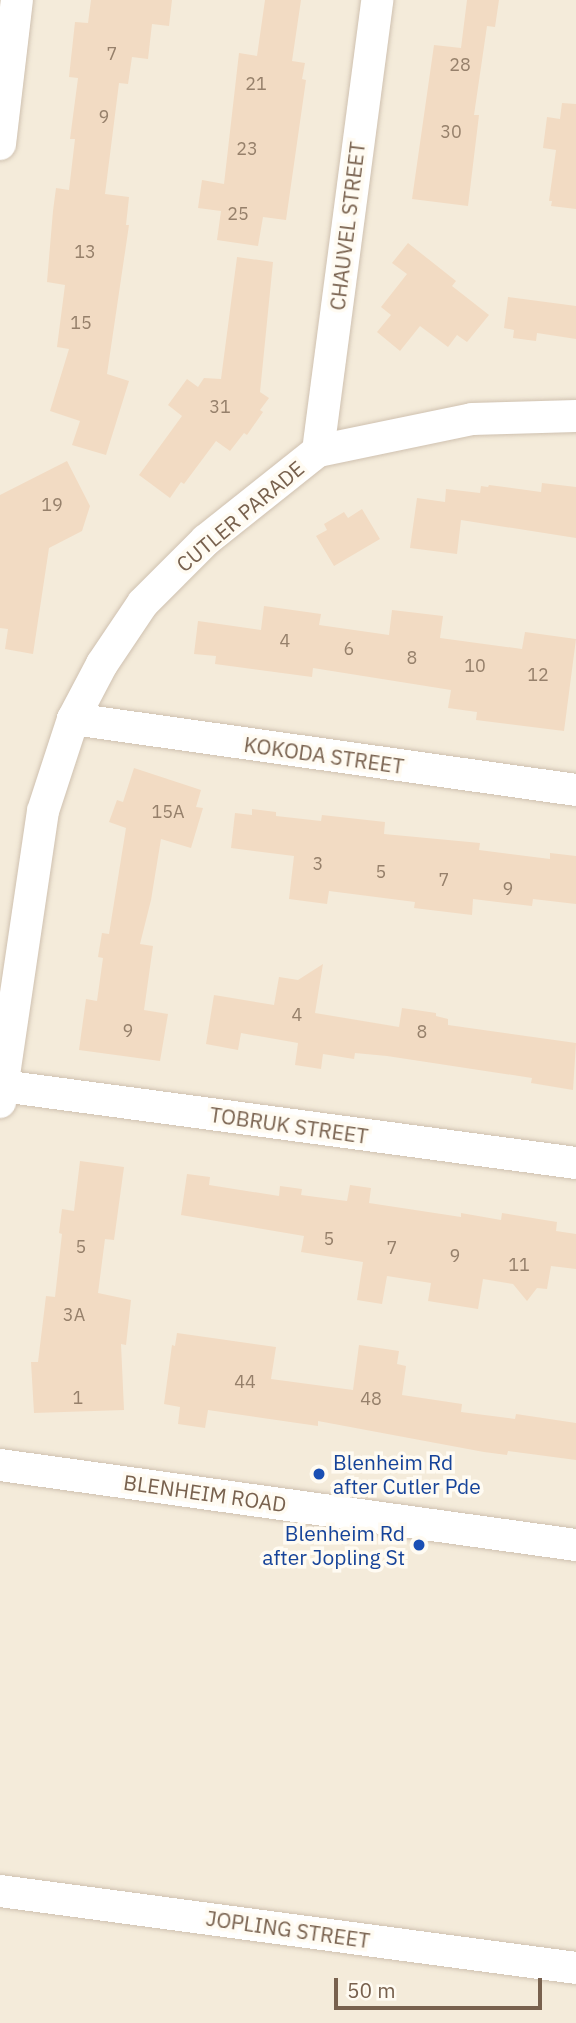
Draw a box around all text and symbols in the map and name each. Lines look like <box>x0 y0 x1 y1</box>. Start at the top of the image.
house number: 7 <box>107 43 117 65</box>
house number: 28 <box>449 54 471 76</box>
house number: 21 <box>245 73 267 95</box>
house number: 9 <box>99 106 109 128</box>
house number: 30 <box>440 121 462 143</box>
house number: 23 <box>236 138 258 160</box>
street label: CHAUVEL STREET <box>324 140 370 312</box>
house number: 25 <box>227 203 249 225</box>
house number: 13 <box>74 241 96 263</box>
house number: 15 <box>70 312 92 334</box>
house number: 31 <box>209 396 231 418</box>
street label: CUTLER PARADE <box>171 455 309 577</box>
house number: 19 <box>41 494 63 516</box>
house number: 4 <box>280 630 290 652</box>
house number: 6 <box>344 638 354 660</box>
house number: 8 <box>407 647 417 669</box>
house number: 10 <box>464 655 486 677</box>
house number: 12 <box>527 664 549 686</box>
street label: KOKODA STREET <box>242 731 406 779</box>
house number: 15A <box>151 801 185 823</box>
house number: 3 <box>313 853 323 875</box>
house number: 5 <box>376 861 386 883</box>
house number: 7 <box>439 869 449 891</box>
house number: 9 <box>503 878 513 900</box>
house number: 4 <box>292 1004 302 1026</box>
house number: 9 <box>123 1020 133 1042</box>
house number: 8 <box>417 1021 427 1043</box>
street label: TOBRUK STREET <box>208 1101 370 1149</box>
house number: 5 <box>324 1228 334 1250</box>
house number: 5 <box>76 1236 86 1258</box>
house number: 7 <box>387 1237 397 1259</box>
house number: 9 <box>450 1245 460 1267</box>
house number: 11 <box>508 1254 530 1276</box>
house number: 3A <box>63 1304 85 1326</box>
house number: 44 <box>234 1371 256 1393</box>
house number: 1 <box>73 1387 83 1409</box>
house number: 48 <box>360 1388 382 1410</box>
place label: Blenheim Rd after Cutler Pde <box>333 1449 481 1499</box>
marker: Blenheim Rd after Cutler Pde <box>311 1466 327 1482</box>
street label: BLENHEIM ROAD <box>122 1469 288 1517</box>
place label: Blenheim Rd after Jopling St <box>262 1520 405 1570</box>
marker: Blenheim Rd after Jopling St <box>411 1537 427 1553</box>
street label: JOPLING STREET <box>204 1905 372 1953</box>
scale bar <box>338 1964 546 2008</box>
text: 50 m <box>347 1976 396 2004</box>

